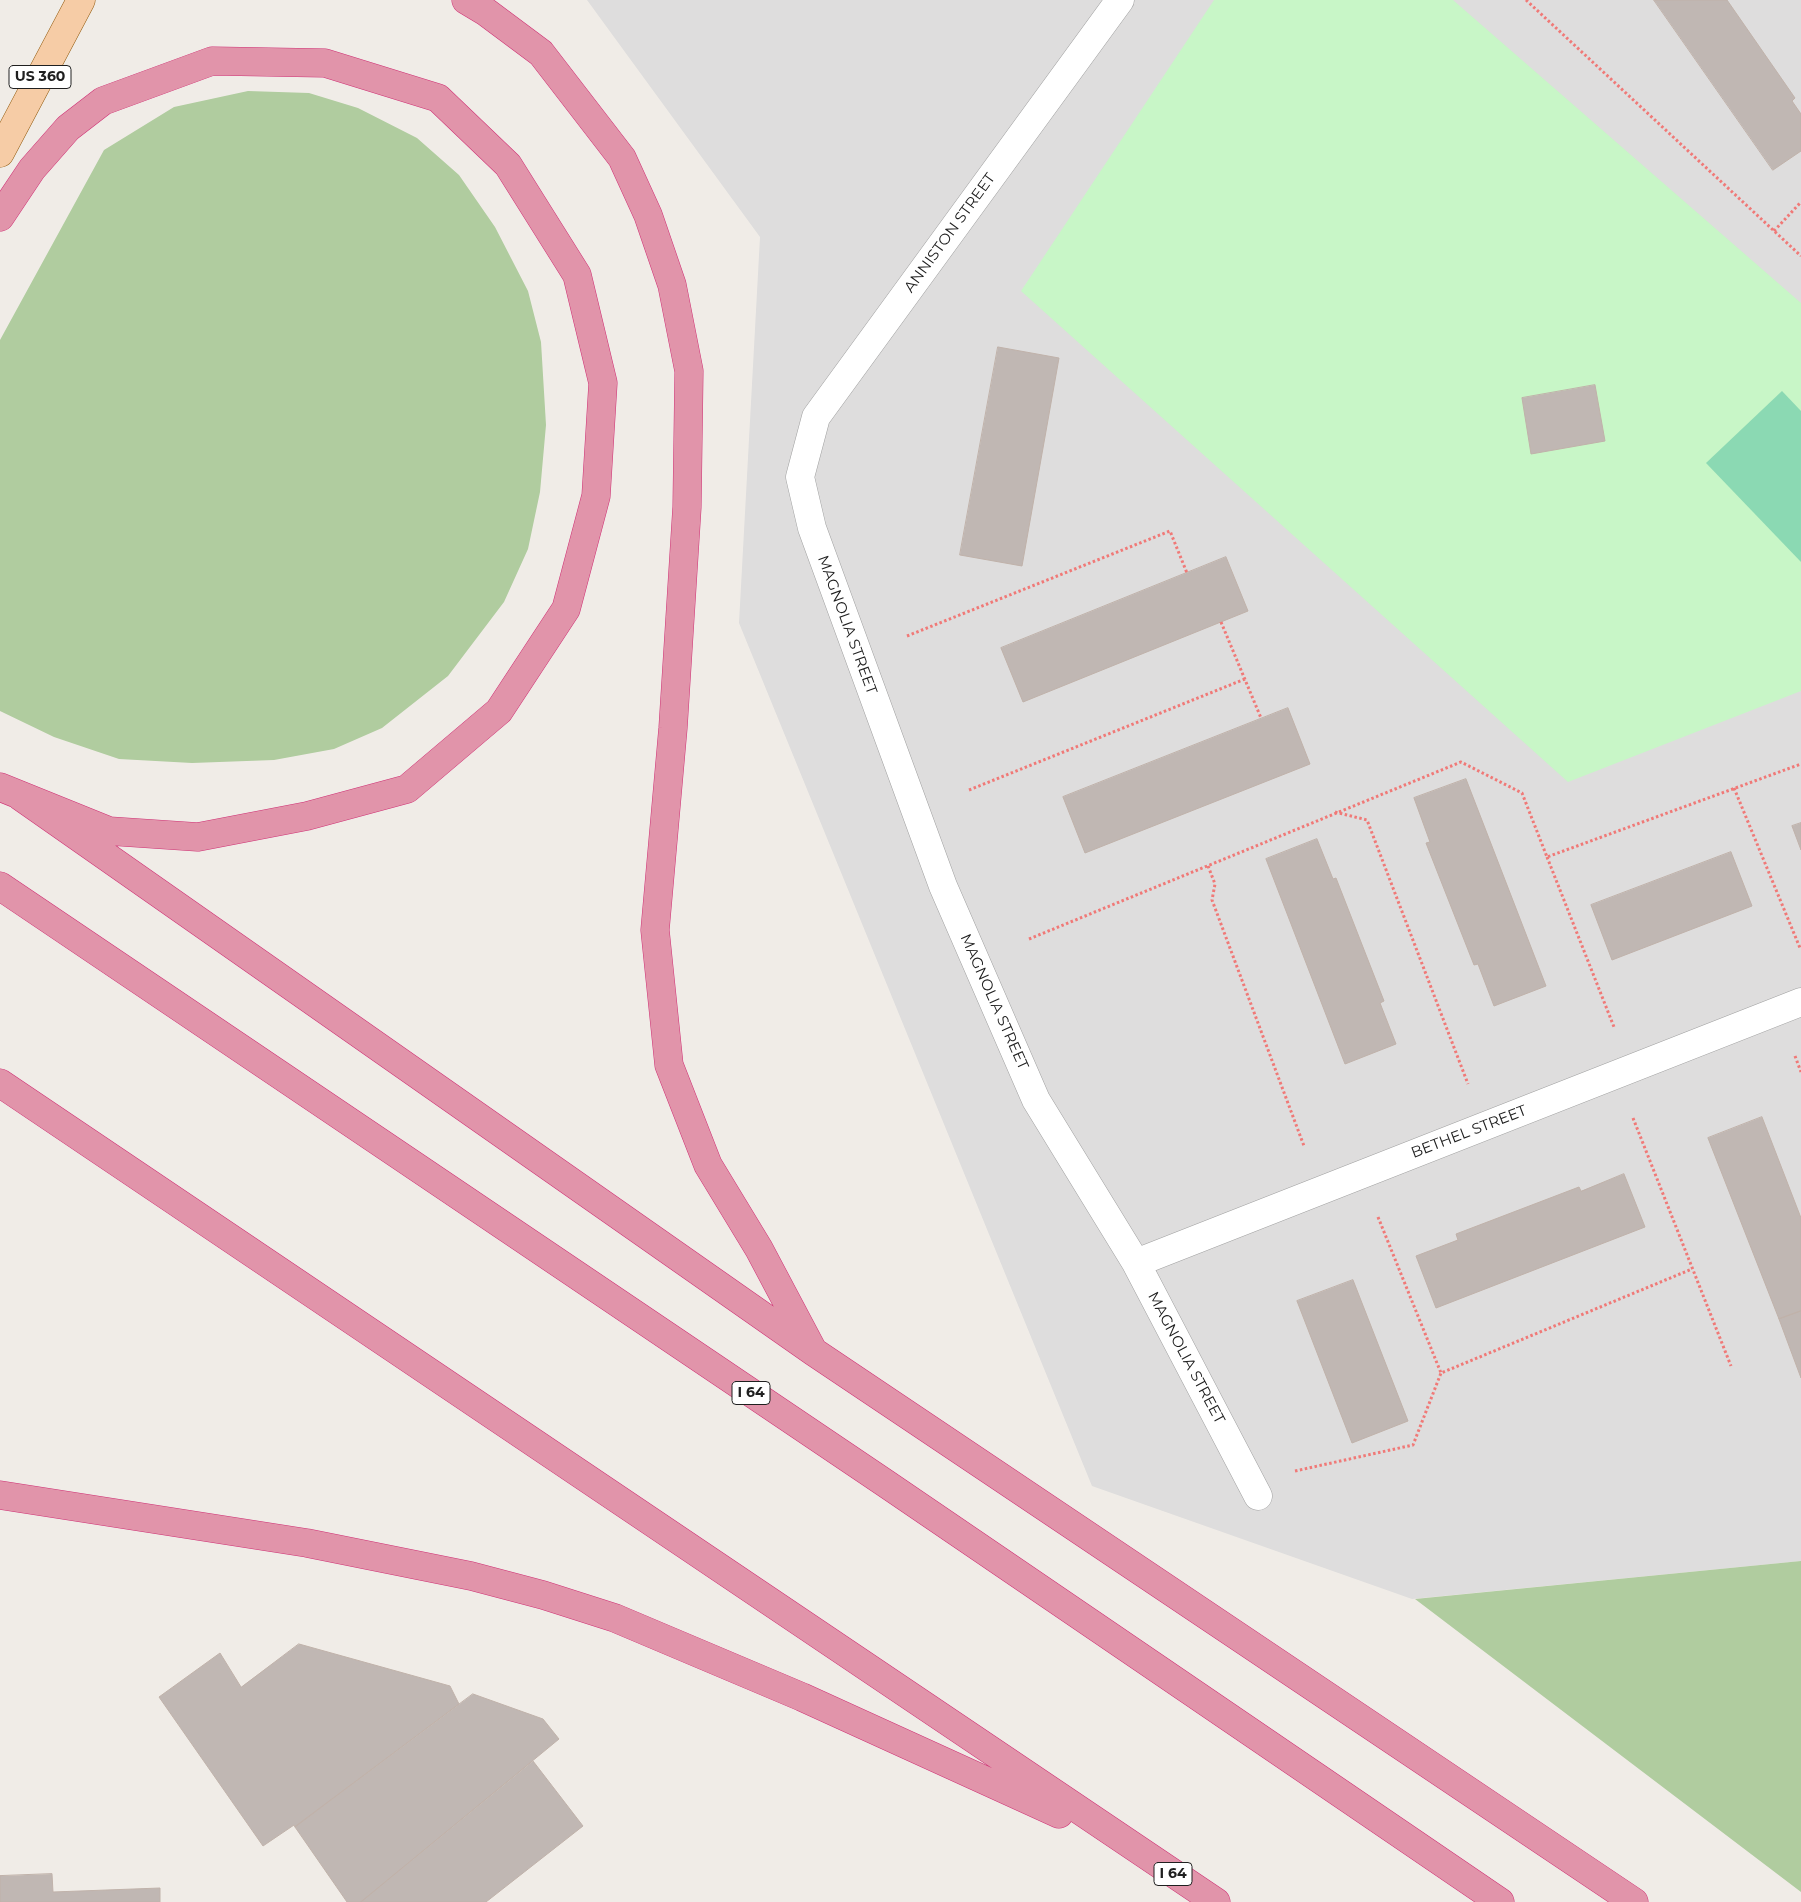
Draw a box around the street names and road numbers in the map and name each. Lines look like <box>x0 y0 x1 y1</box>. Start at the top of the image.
road number: US 360 <box>9 66 71 88</box>
street label: ANNISTON STREET <box>901 170 999 296</box>
street label: MAGNOLIA STREET <box>813 553 881 697</box>
street label: MAGNOLIA STREET <box>956 931 1032 1073</box>
street label: BETHEL STREET <box>1409 1102 1529 1162</box>
street label: MAGNOLIA STREET <box>1144 1289 1228 1427</box>
road number: I 64 <box>732 1382 770 1405</box>
road number: I 64 <box>1154 1862 1192 1886</box>

